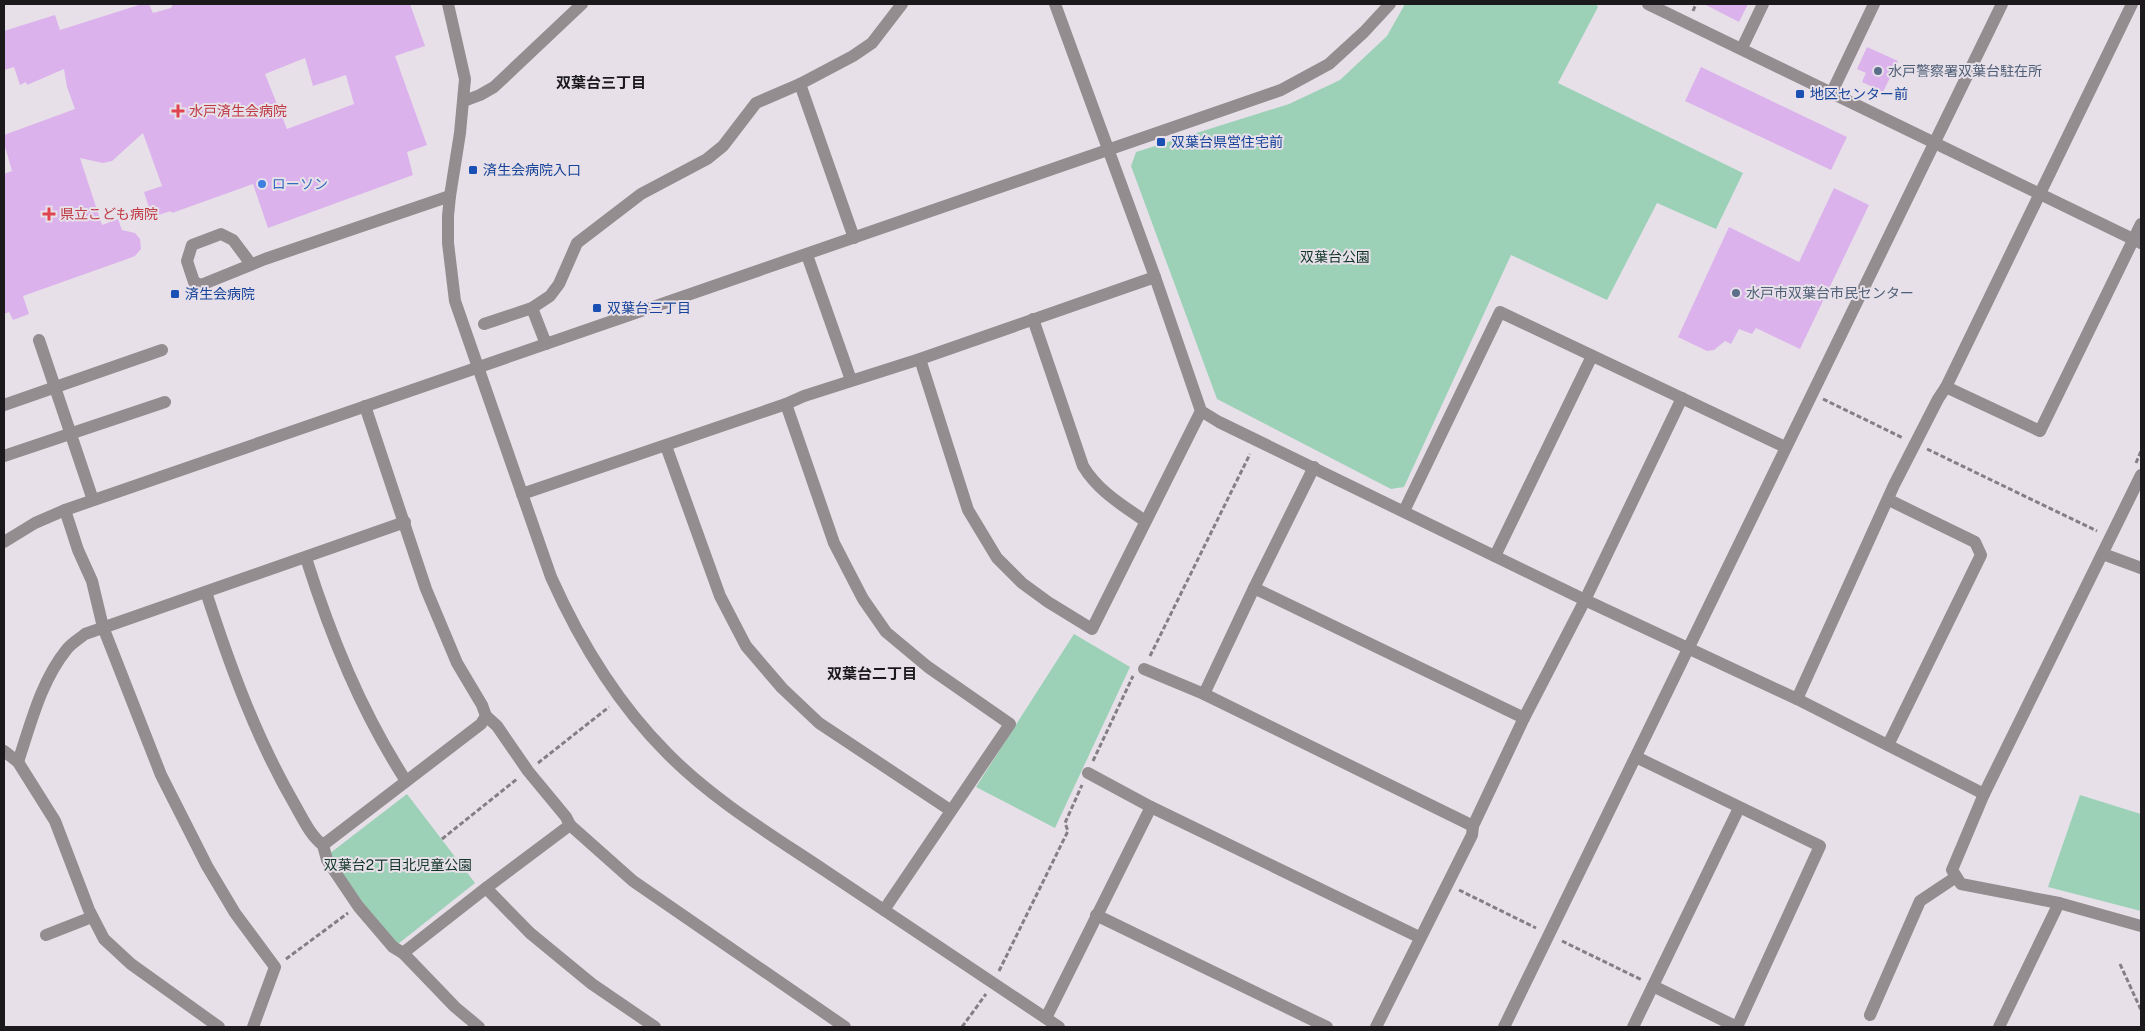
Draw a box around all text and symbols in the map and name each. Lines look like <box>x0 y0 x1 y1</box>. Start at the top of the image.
place label: 水戸警察署双葉台駐在所 <box>1888 63 2042 79</box>
marker: 水戸警察署双葉台駐在所 <box>1872 65 1884 77</box>
district label: 双葉台三丁目 <box>556 74 646 91</box>
place label: 地区センター前 <box>1810 86 1908 102</box>
marker: 地区センター前 <box>1794 88 1806 100</box>
place label: 水戸済生会病院 <box>189 103 287 119</box>
marker: 水戸済生会病院 <box>171 104 185 118</box>
place label: 双葉台県営住宅前 <box>1171 134 1283 150</box>
marker: 双葉台県営住宅前 <box>1155 136 1167 148</box>
place label: 済生会病院入口 <box>483 162 581 178</box>
marker: 済生会病院入口 <box>467 164 479 176</box>
place label: ローソン <box>272 176 328 192</box>
marker: ローソン <box>256 178 268 190</box>
place label: 県立こども病院 <box>60 206 158 222</box>
marker: 県立こども病院 <box>42 207 56 221</box>
park label: 双葉台公園 <box>1300 249 1370 265</box>
place label: 水戸市双葉台市民センター <box>1746 285 1914 301</box>
place label: 済生会病院 <box>185 286 255 302</box>
marker: 水戸市双葉台市民センター <box>1730 287 1742 299</box>
marker: 済生会病院 <box>169 288 181 300</box>
place label: 双葉台三丁目 <box>607 300 691 316</box>
marker: 双葉台三丁目 <box>591 302 603 314</box>
district label: 双葉台二丁目 <box>827 665 917 682</box>
park label: 双葉台2丁目北児童公園 <box>324 857 472 873</box>

